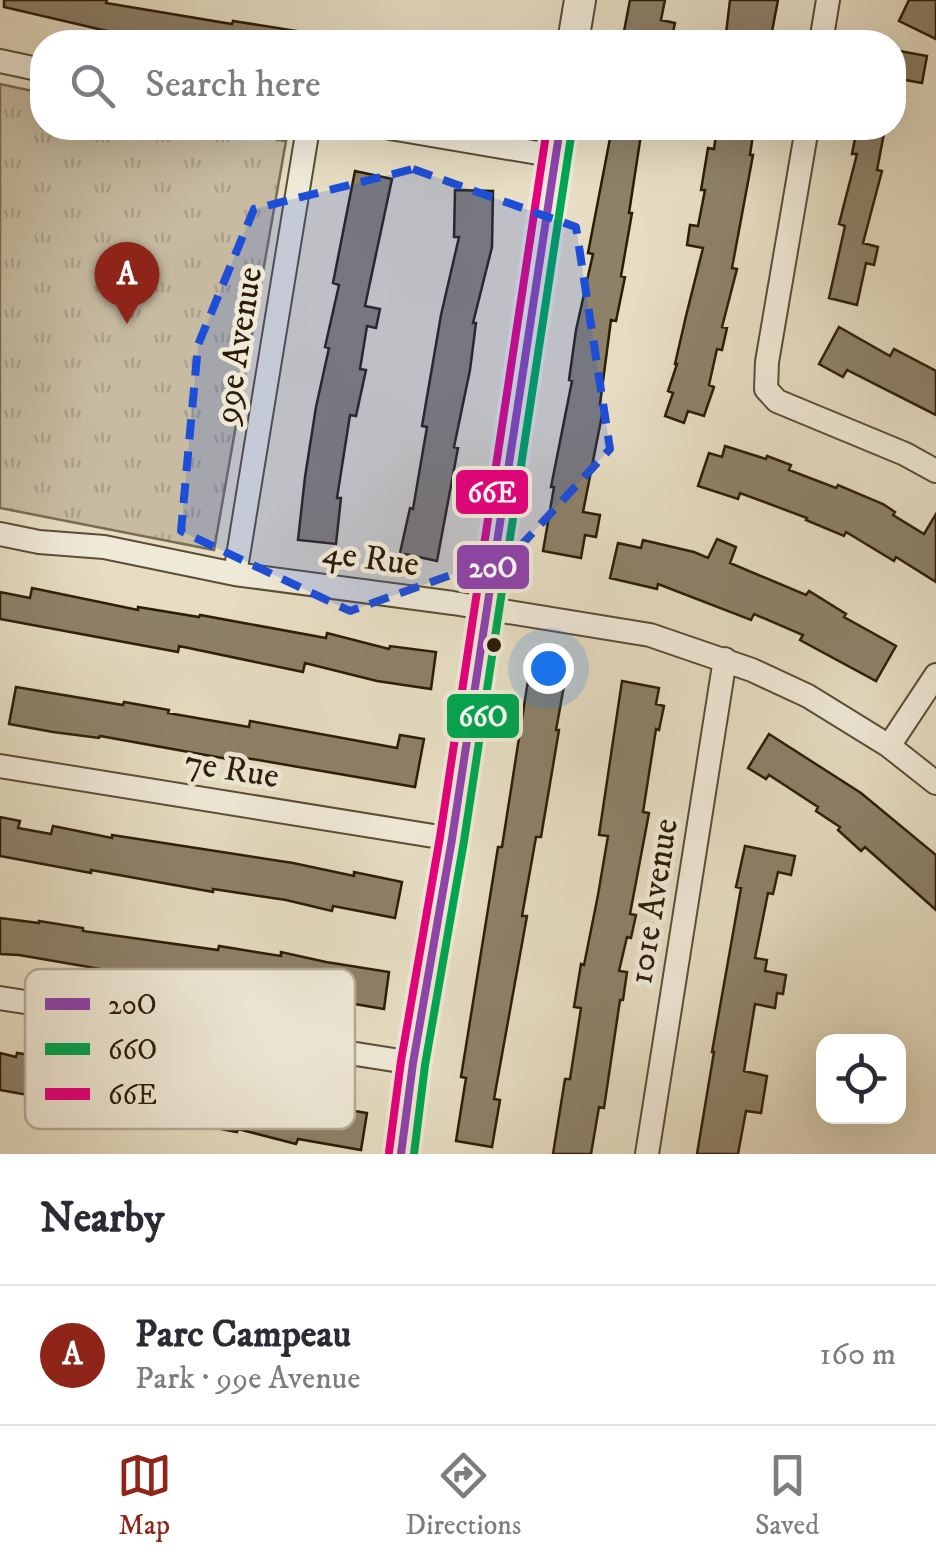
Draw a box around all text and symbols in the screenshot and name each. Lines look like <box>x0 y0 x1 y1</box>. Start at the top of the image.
search box <box>30 30 906 140</box>
icon: search <box>65 58 120 113</box>
text: Search here <box>145 61 321 109</box>
pin: A <box>94 242 160 324</box>
street label: 99e Avenue <box>205 264 273 429</box>
line badge: 66E <box>454 468 530 516</box>
text: 66E <box>468 476 517 511</box>
street label: 4e Rue <box>320 530 422 588</box>
line badge: 20O <box>455 543 531 591</box>
text: 20O <box>469 551 517 586</box>
unlabelled marker <box>484 635 504 655</box>
your location <box>523 643 574 694</box>
line badge: 66O <box>445 692 521 740</box>
text: 66O <box>459 700 508 735</box>
street label: 7e Rue <box>181 741 282 799</box>
street label: 101e Avenue <box>619 815 689 987</box>
legend <box>25 969 355 1129</box>
text: 20O <box>108 988 157 1023</box>
text: 66O <box>108 1033 157 1068</box>
map controls <box>816 1034 906 1124</box>
button: locate <box>816 1034 906 1124</box>
text: 66E <box>108 1078 157 1113</box>
text: Nearby <box>40 1193 164 1245</box>
text: Parc Campeau <box>135 1311 351 1359</box>
text: A <box>62 1335 83 1375</box>
text: 160 m <box>820 1335 896 1375</box>
text: Park · 99e Avenue <box>135 1359 361 1399</box>
tab: Map <box>117 1448 172 1543</box>
tab: Directions <box>405 1448 521 1543</box>
tab: Saved <box>755 1448 819 1543</box>

